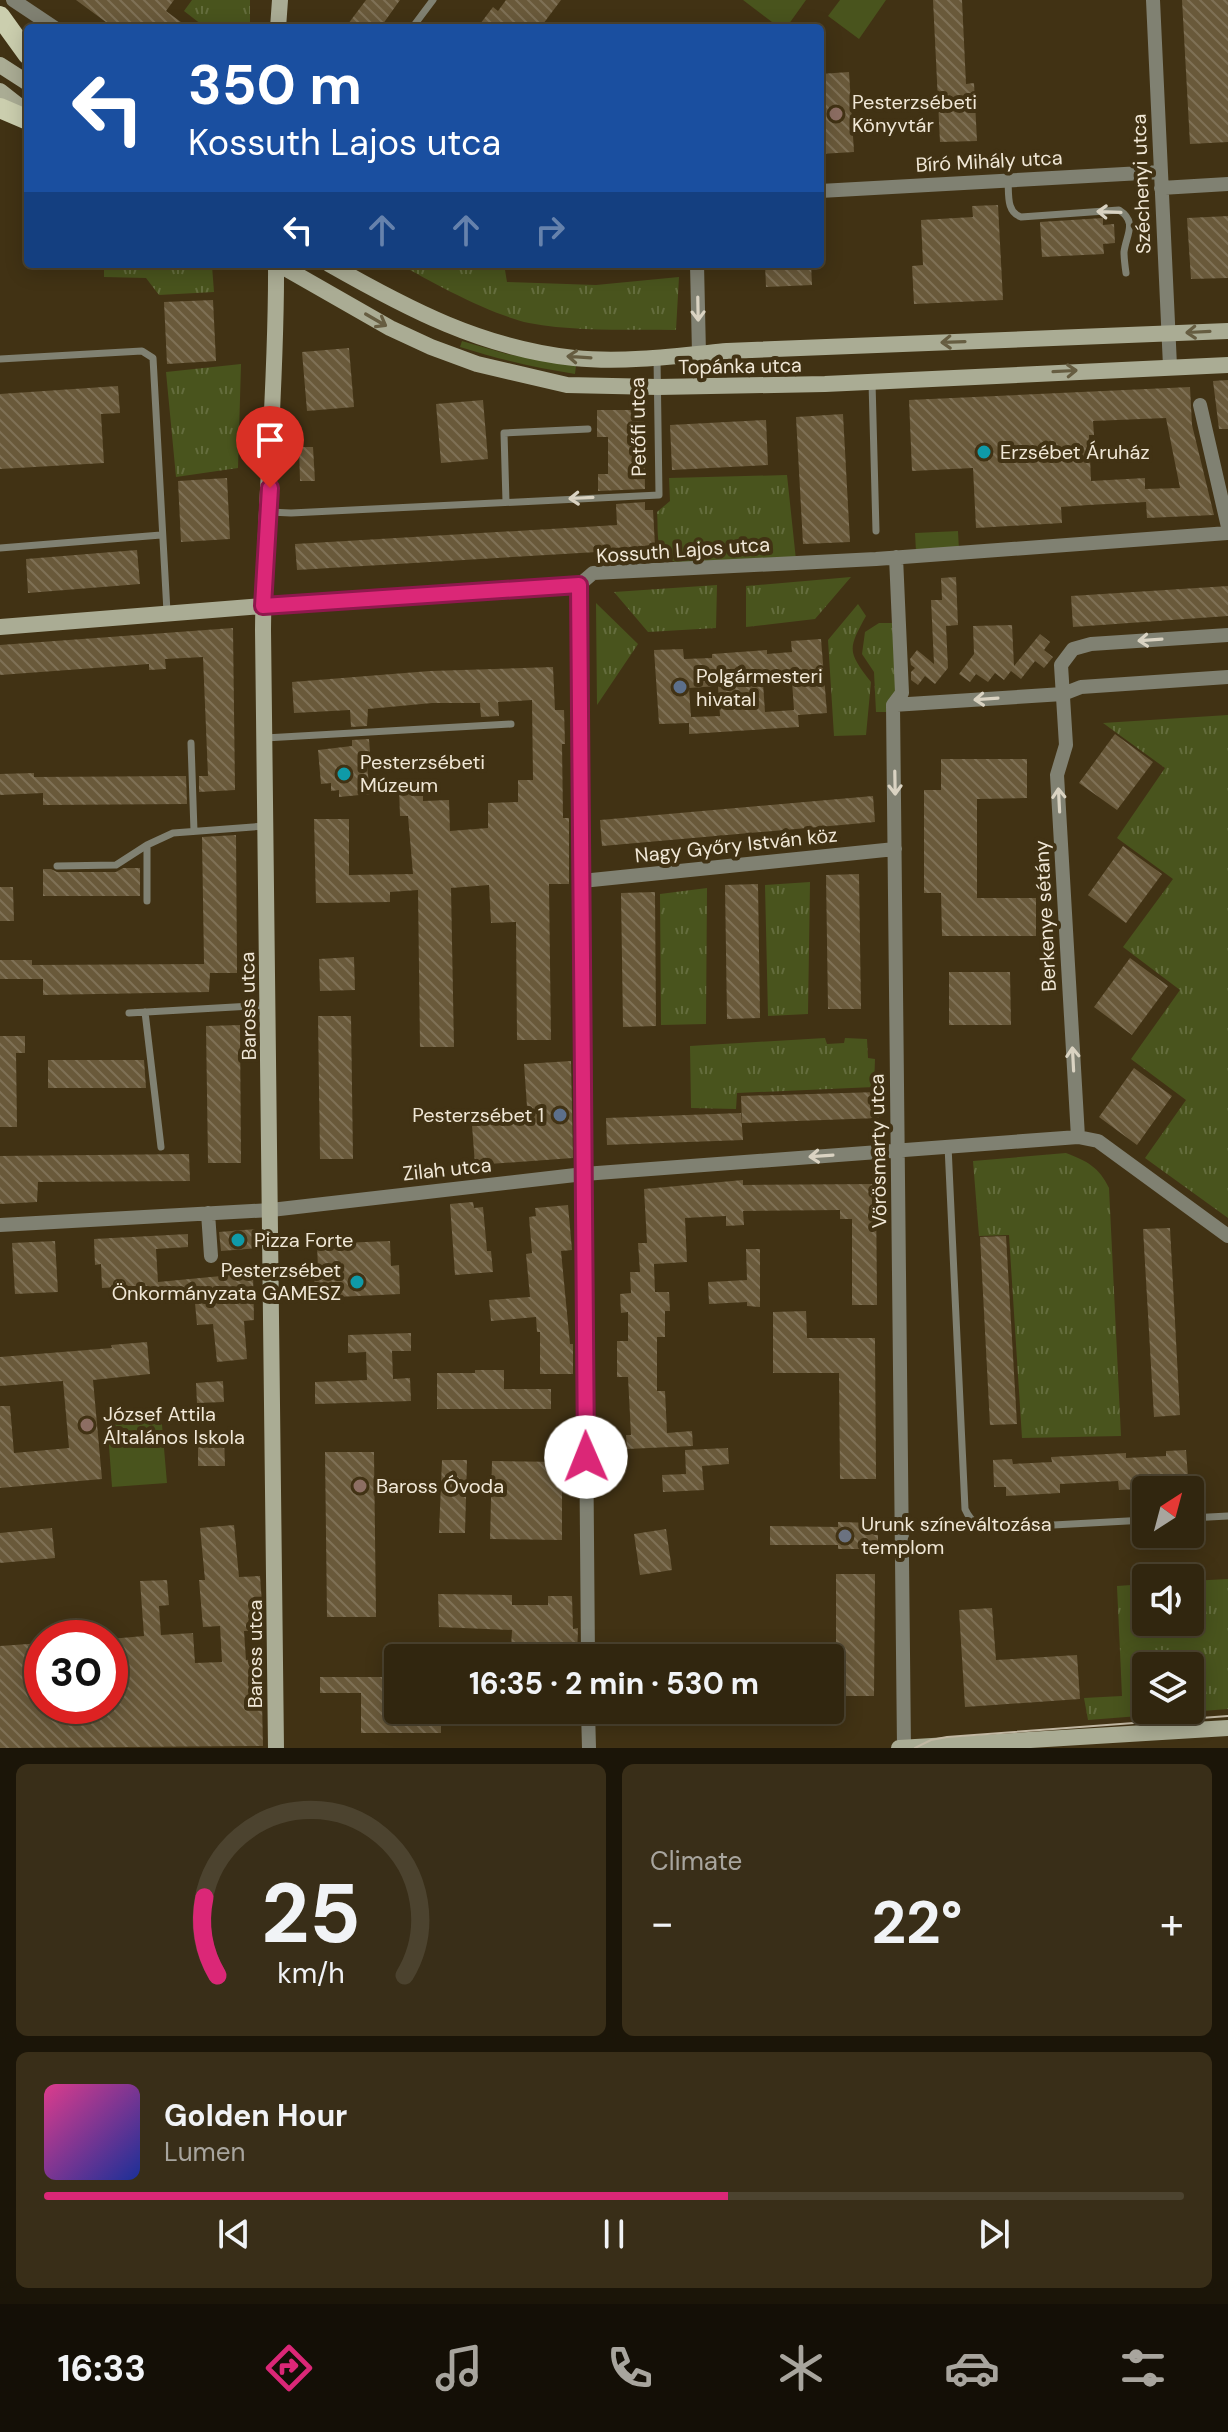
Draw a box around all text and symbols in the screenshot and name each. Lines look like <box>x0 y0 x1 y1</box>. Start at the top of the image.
text: 350 m <box>188 48 362 121</box>
icon: left <box>56 56 160 160</box>
place label: Pesterzsébeti Könyvtár <box>852 89 977 138</box>
marker: Pesterzsébeti Könyvtár <box>827 105 845 123</box>
street label: Széchenyi utca <box>1126 113 1156 255</box>
text: Kossuth Lajos utca <box>188 119 501 166</box>
street label: Bíró Mihály utca <box>915 144 1063 178</box>
one-way arrow <box>1097 205 1123 220</box>
icon: left <box>276 208 320 252</box>
icon: ahead <box>360 208 404 252</box>
icon: ahead <box>444 208 488 252</box>
icon: right <box>528 208 572 252</box>
one-way arrow <box>690 295 706 322</box>
one-way arrow <box>364 312 387 328</box>
one-way arrow <box>1185 325 1212 340</box>
one-way arrow <box>940 334 967 349</box>
one-way arrow <box>566 350 593 365</box>
street label: Topánka utca <box>678 352 802 380</box>
one-way arrow <box>1051 364 1078 379</box>
street label: Petőfi utca <box>624 377 652 477</box>
pin <box>236 406 304 488</box>
icon: arrive <box>248 418 292 462</box>
place label: Erzsébet Áruház <box>1000 439 1150 465</box>
marker: Erzsébet Áruház <box>975 443 993 461</box>
one-way arrow <box>568 491 595 506</box>
street label: Kossuth Lajos utca <box>595 531 771 569</box>
one-way arrow <box>1137 633 1164 648</box>
place label: Polgármesteri hivatal <box>696 663 823 712</box>
marker: Polgármesteri hivatal <box>671 678 689 696</box>
one-way arrow <box>973 692 1000 707</box>
place label: Pesterzsébeti Múzeum <box>360 749 485 798</box>
marker: Pesterzsébeti Múzeum <box>335 765 353 783</box>
one-way arrow <box>887 769 902 796</box>
one-way arrow <box>1051 787 1066 814</box>
street label: Nagy Győry István köz <box>633 821 839 869</box>
street label: Berkenye sétány <box>1028 840 1062 992</box>
street label: Baross utca <box>234 952 262 1060</box>
one-way arrow <box>1066 1047 1081 1073</box>
street label: Vörösmarty utca <box>864 1073 892 1229</box>
place label: Pesterzsébet 1 <box>412 1102 544 1128</box>
marker: Pesterzsébet 1 <box>551 1106 569 1124</box>
one-way arrow <box>808 1149 835 1164</box>
street label: Zilah utca <box>401 1151 493 1187</box>
place label: Pizza Forte <box>254 1227 353 1253</box>
marker: Pizza Forte <box>229 1231 247 1249</box>
place label: Pesterzsébet Önkormányzata GAMESZ <box>112 1257 341 1306</box>
marker: Pesterzsébet Önkormányzata GAMESZ <box>348 1273 366 1291</box>
place label: József Attila Általános Iskola <box>103 1401 245 1450</box>
position arrow <box>544 1415 628 1499</box>
marker: József Attila Általános Iskola <box>78 1416 96 1434</box>
place label: Baross Óvoda <box>376 1473 504 1499</box>
north arrow <box>1132 1476 1204 1548</box>
map controls <box>1132 1476 1204 1724</box>
marker: Baross Óvoda <box>351 1477 369 1495</box>
place label: Urunk színeváltozása templom <box>861 1511 1052 1560</box>
marker: Urunk színeváltozása templom <box>836 1527 854 1545</box>
button: sound <box>1132 1564 1204 1636</box>
street label: Baross utca <box>242 1600 268 1708</box>
speed limit sign: 30 <box>24 1620 128 1724</box>
button: layers <box>1132 1652 1204 1724</box>
text: 16:35 · 2 min · 530 m <box>469 1664 759 1703</box>
text: Climate <box>650 1844 742 1878</box>
text: 25 <box>261 1859 361 1968</box>
text: 22° <box>871 1883 963 1962</box>
text: − <box>650 1894 674 1952</box>
text: + <box>1160 1894 1184 1952</box>
text: km/h <box>277 1955 345 1992</box>
text: Golden Hour <box>164 2096 347 2135</box>
text: Lumen <box>164 2135 245 2169</box>
icon: previous <box>212 2212 256 2256</box>
icon: pause <box>592 2212 636 2256</box>
icon: next <box>972 2212 1016 2256</box>
icon: directions <box>261 2340 317 2396</box>
icon: music <box>431 2340 487 2396</box>
icon: phone <box>602 2340 658 2396</box>
icon: climate <box>773 2340 829 2396</box>
icon: car <box>944 2340 1000 2396</box>
icon: filters <box>1115 2340 1171 2396</box>
text: 16:33 <box>57 2345 146 2392</box>

